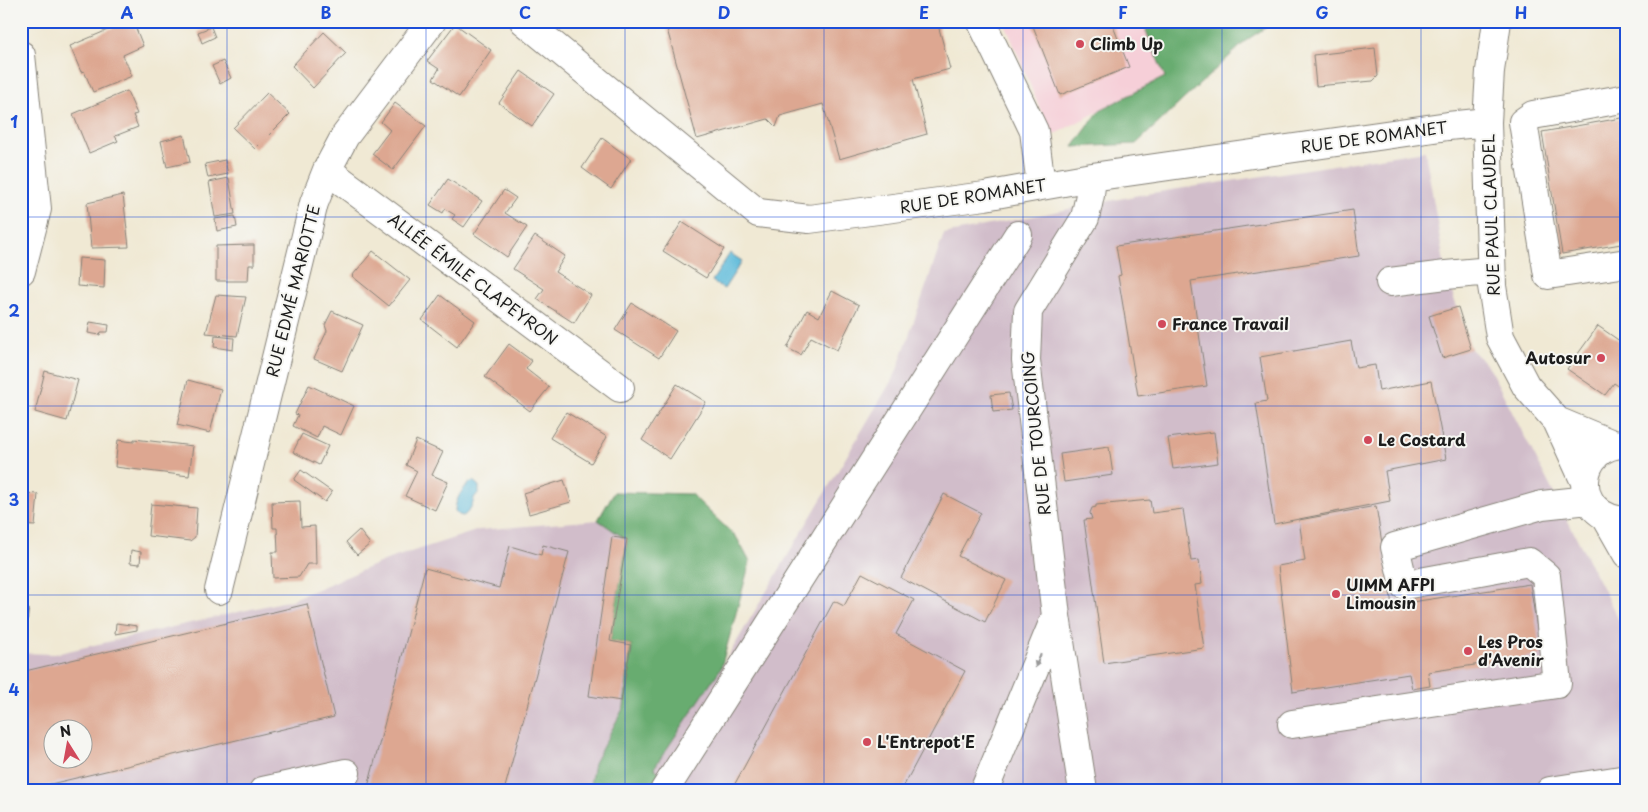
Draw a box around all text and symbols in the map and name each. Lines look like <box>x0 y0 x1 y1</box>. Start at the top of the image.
text: A <box>121 0 134 24</box>
text: B <box>321 0 332 24</box>
text: C <box>519 0 531 24</box>
text: D <box>718 0 730 24</box>
text: E <box>919 0 929 24</box>
text: F <box>1118 0 1128 24</box>
text: G <box>1315 0 1329 24</box>
text: H <box>1515 0 1527 24</box>
place label: Climb Up <box>1090 31 1163 55</box>
marker: Climb Up <box>1074 38 1086 50</box>
text: 1 <box>10 109 18 133</box>
street label: RUE DE ROMANET <box>1299 114 1449 158</box>
street label: RUE PAUL CLAUDEL <box>1475 134 1505 296</box>
street label: RUE DE ROMANET <box>898 172 1048 218</box>
street label: RUE EDMÉ MARIOTTE <box>259 202 325 380</box>
street label: ALLÉE ÉMILE CLAPEYRON <box>384 206 563 350</box>
text: 2 <box>8 298 20 322</box>
place label: France Travail <box>1172 311 1289 335</box>
marker: France Travail <box>1156 318 1168 330</box>
place label: Autosur <box>1526 345 1592 369</box>
street label: RUE DE TOURCOING <box>1014 349 1056 517</box>
marker: Autosur <box>1595 352 1607 364</box>
place label: Le Costard <box>1378 427 1466 451</box>
marker: Le Costard <box>1362 434 1374 446</box>
text: 3 <box>9 487 19 511</box>
place label: UIMM AFPI Limousin <box>1346 572 1435 614</box>
marker: UIMM AFPI Limousin <box>1330 588 1342 600</box>
place label: Les Pros d'Avenir <box>1478 629 1544 671</box>
marker: Les Pros d'Avenir <box>1462 645 1474 657</box>
one-way arrow <box>1034 654 1042 669</box>
text: 4 <box>9 677 20 701</box>
text: N <box>58 719 73 742</box>
north arrow <box>42 720 92 770</box>
place label: L'Entrepot'E <box>877 729 975 753</box>
marker: L'Entrepot'E <box>861 736 873 748</box>

